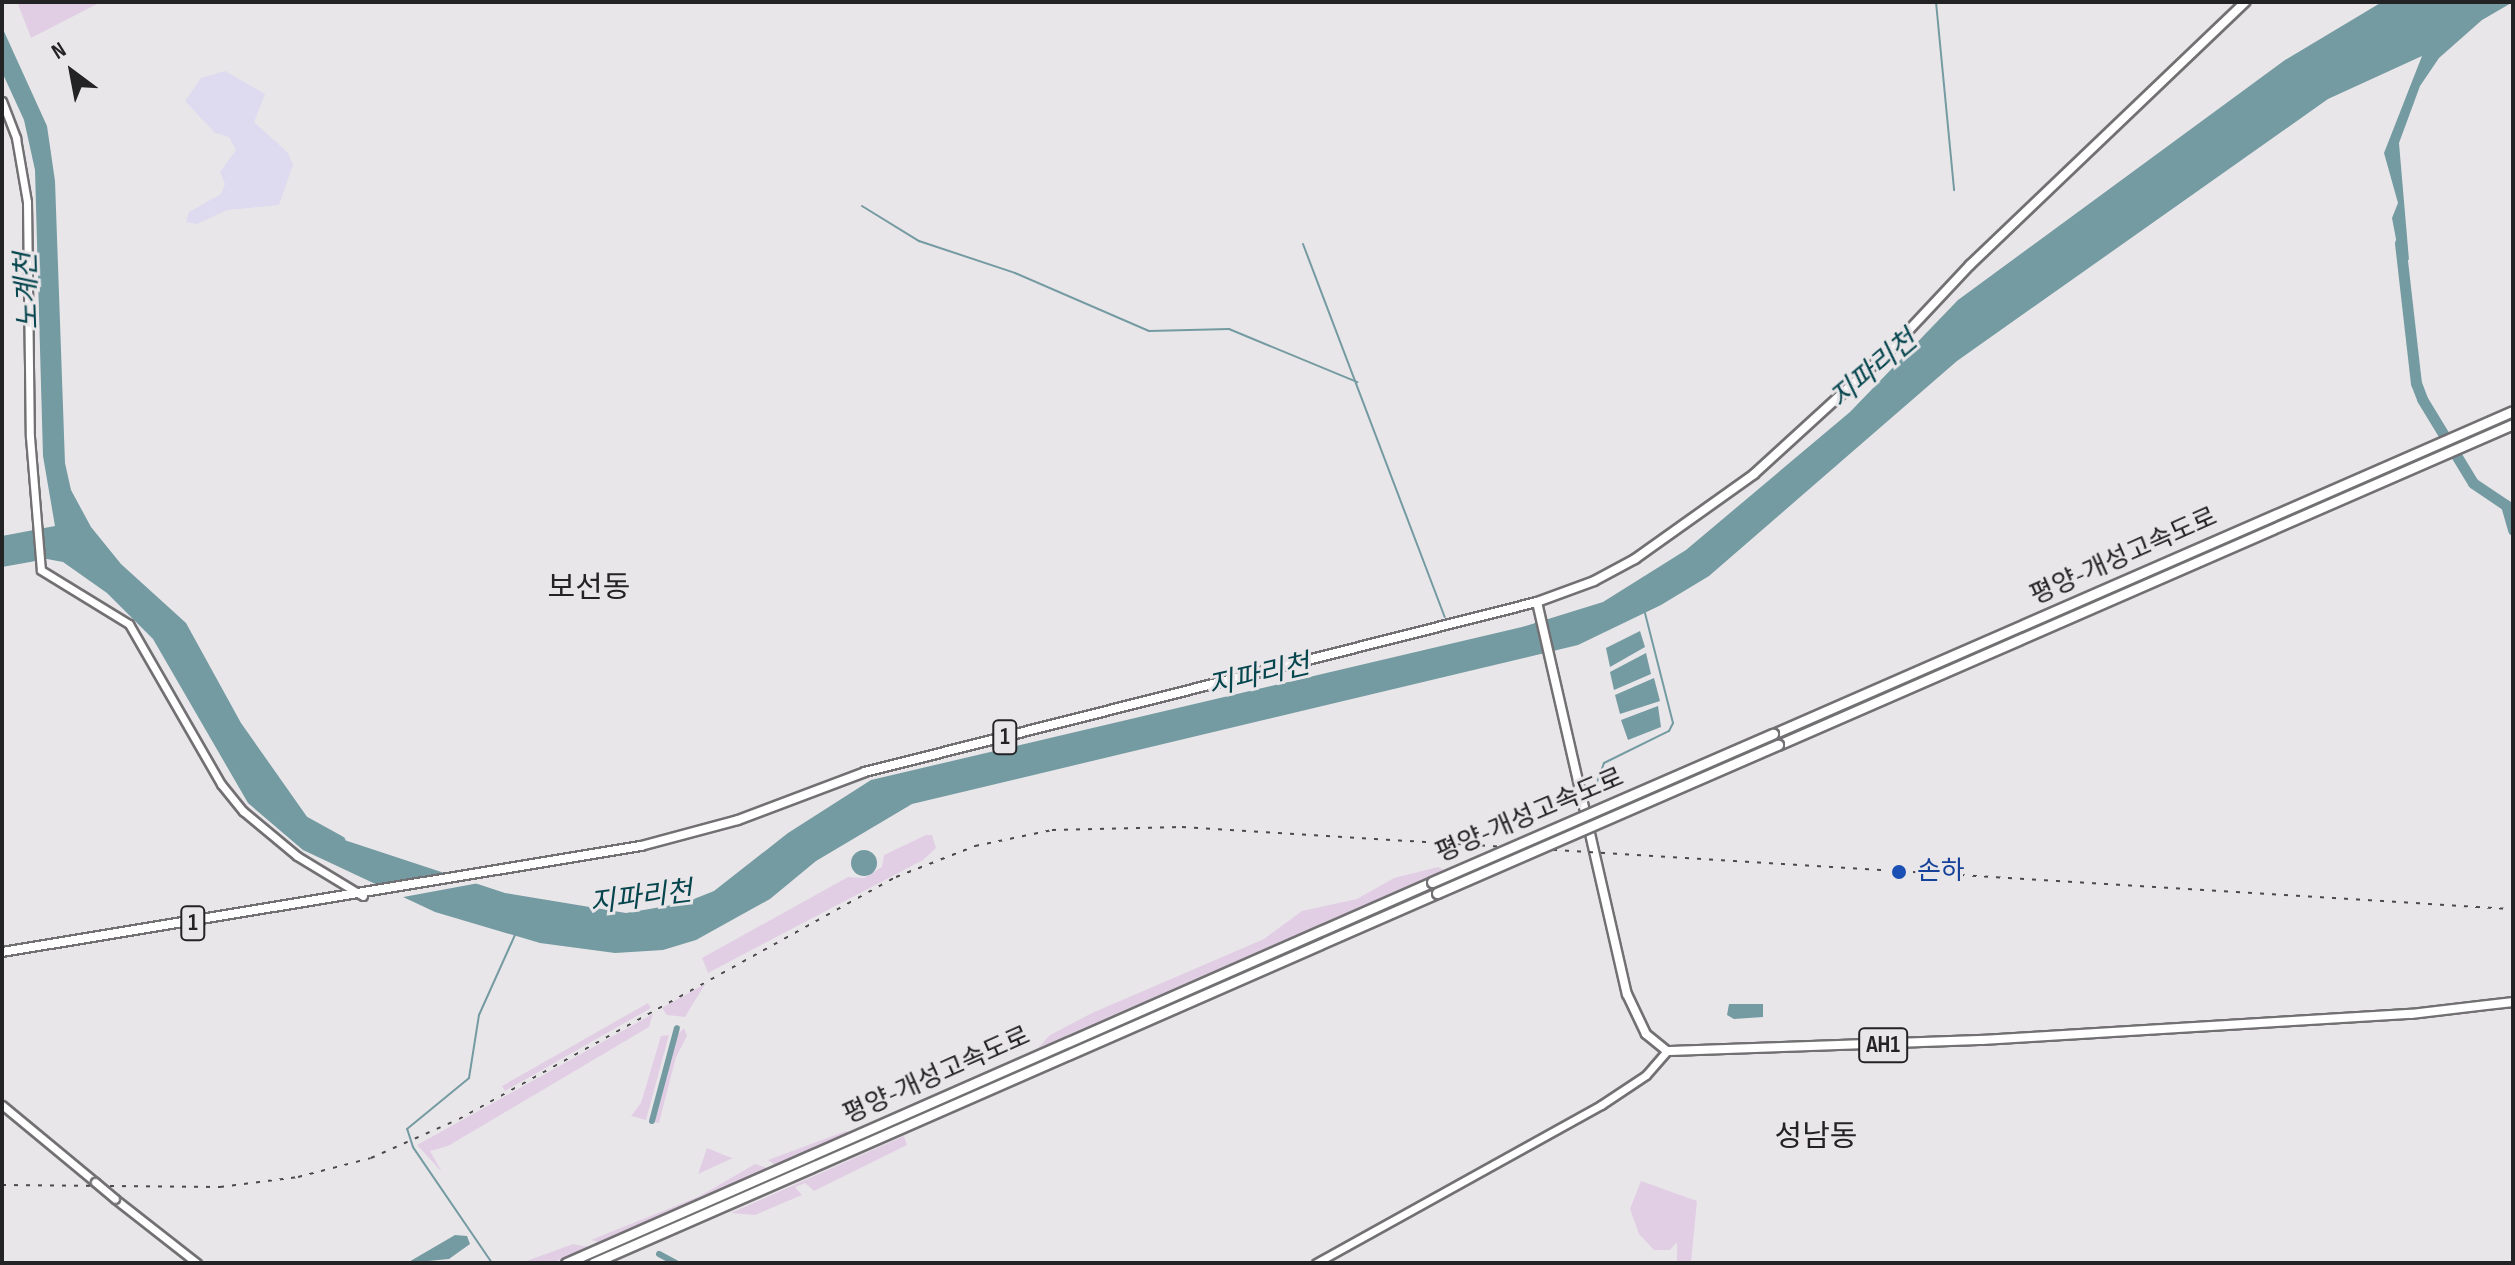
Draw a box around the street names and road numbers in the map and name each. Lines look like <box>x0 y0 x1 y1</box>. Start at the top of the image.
street label: 평양-개성고속도로 <box>2026 502 2222 612</box>
road number: 1 <box>991 717 1019 757</box>
street label: 평양-개성고속도로 <box>1431 762 1629 870</box>
road number: 1 <box>179 903 207 943</box>
street label: 평양-개성고속도로 <box>839 1021 1035 1131</box>
road number: AH1 <box>1857 1025 1909 1065</box>

